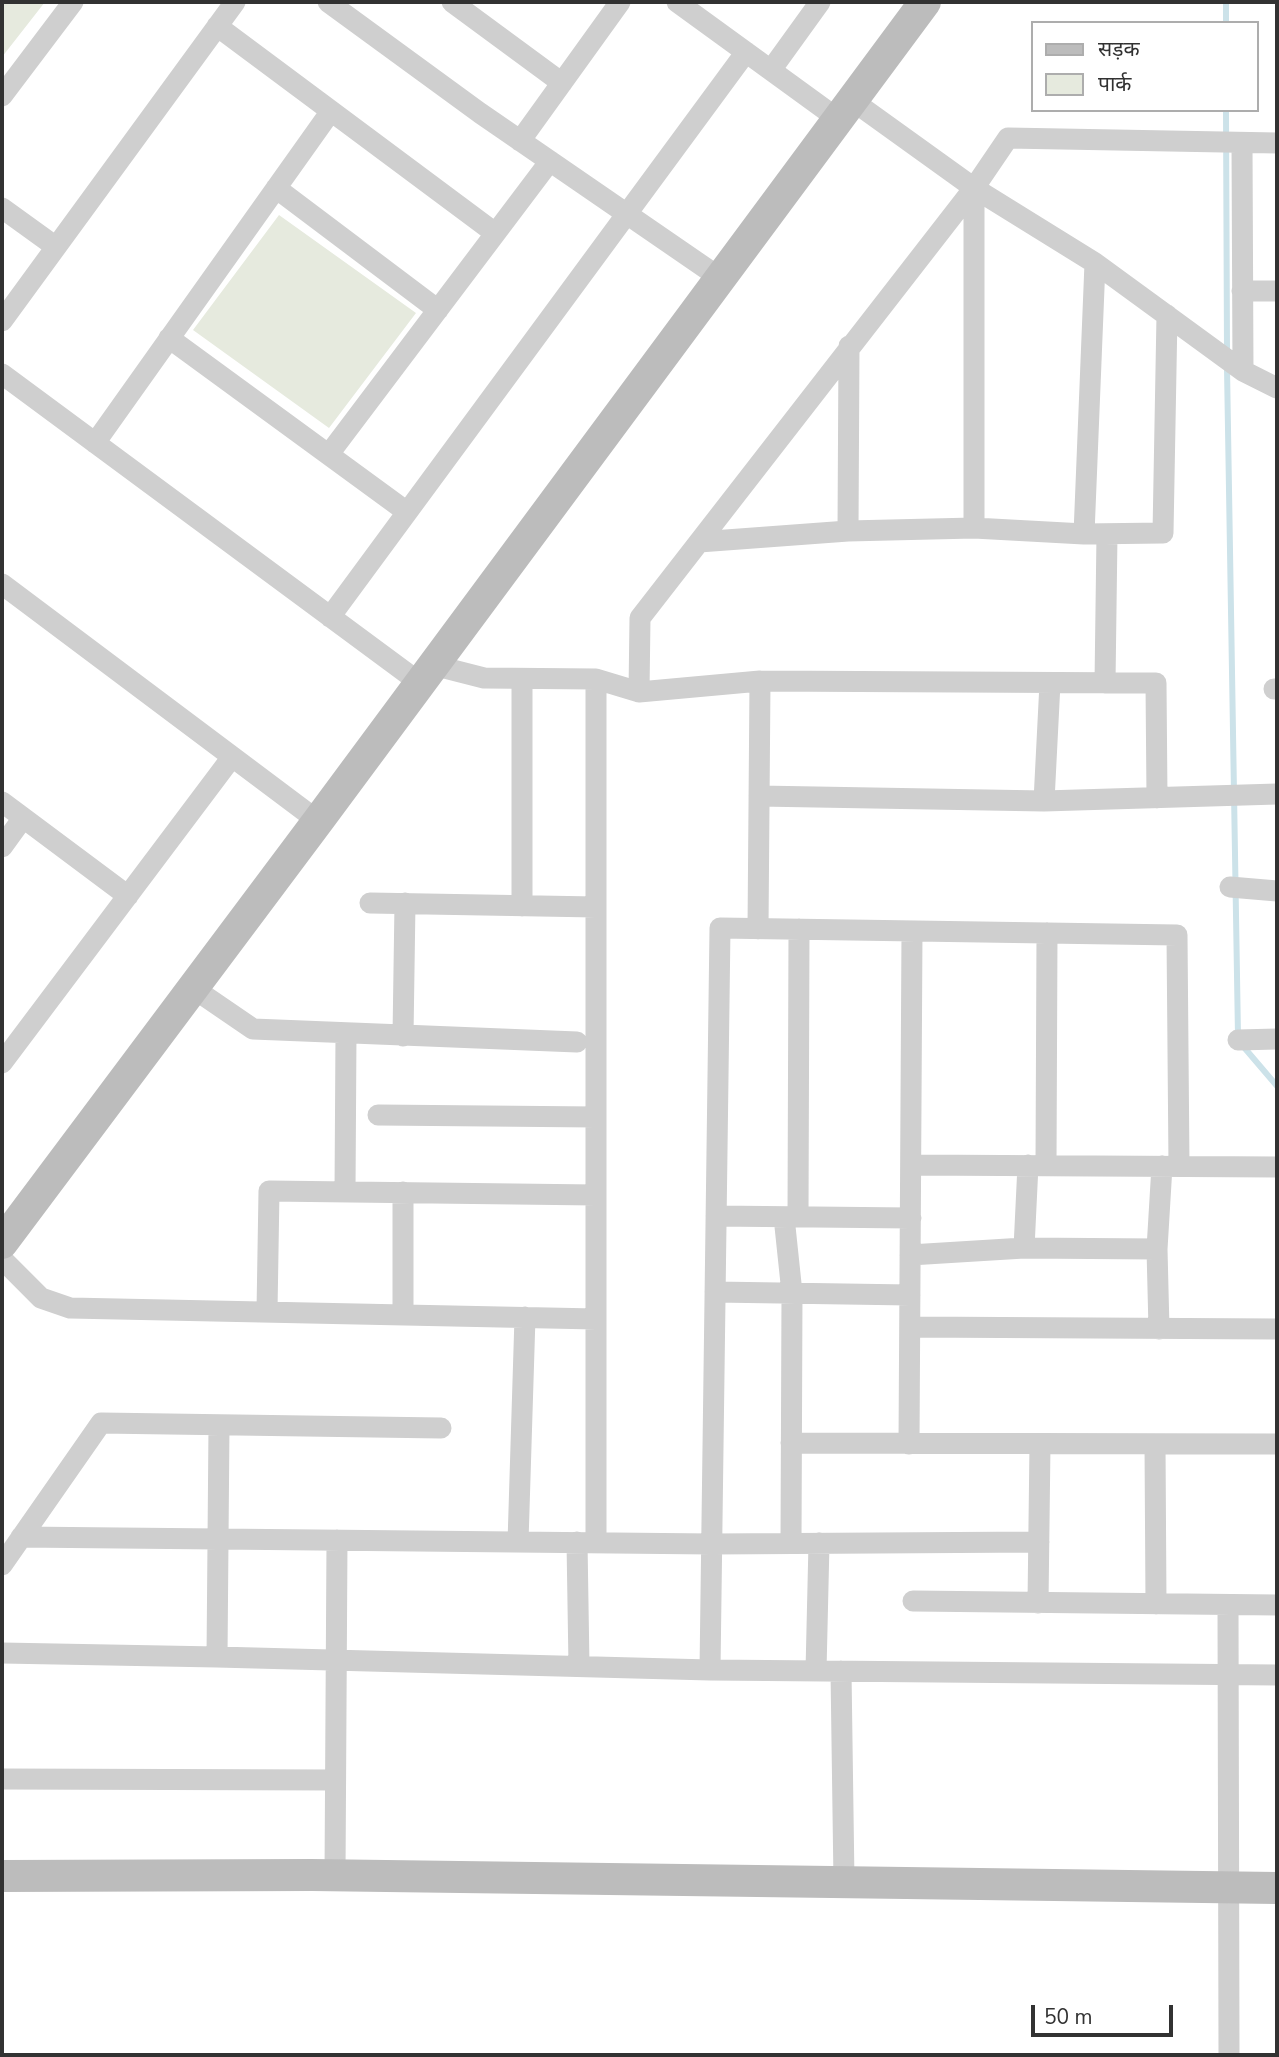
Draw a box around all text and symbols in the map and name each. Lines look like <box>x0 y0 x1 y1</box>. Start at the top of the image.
legend <box>1030 21 1258 112</box>
text: सड़क <box>1098 35 1140 63</box>
text: पार्क <box>1098 70 1132 98</box>
scale bar <box>1034 1990 1176 2034</box>
text: 50 m <box>1044 2003 1093 2031</box>

